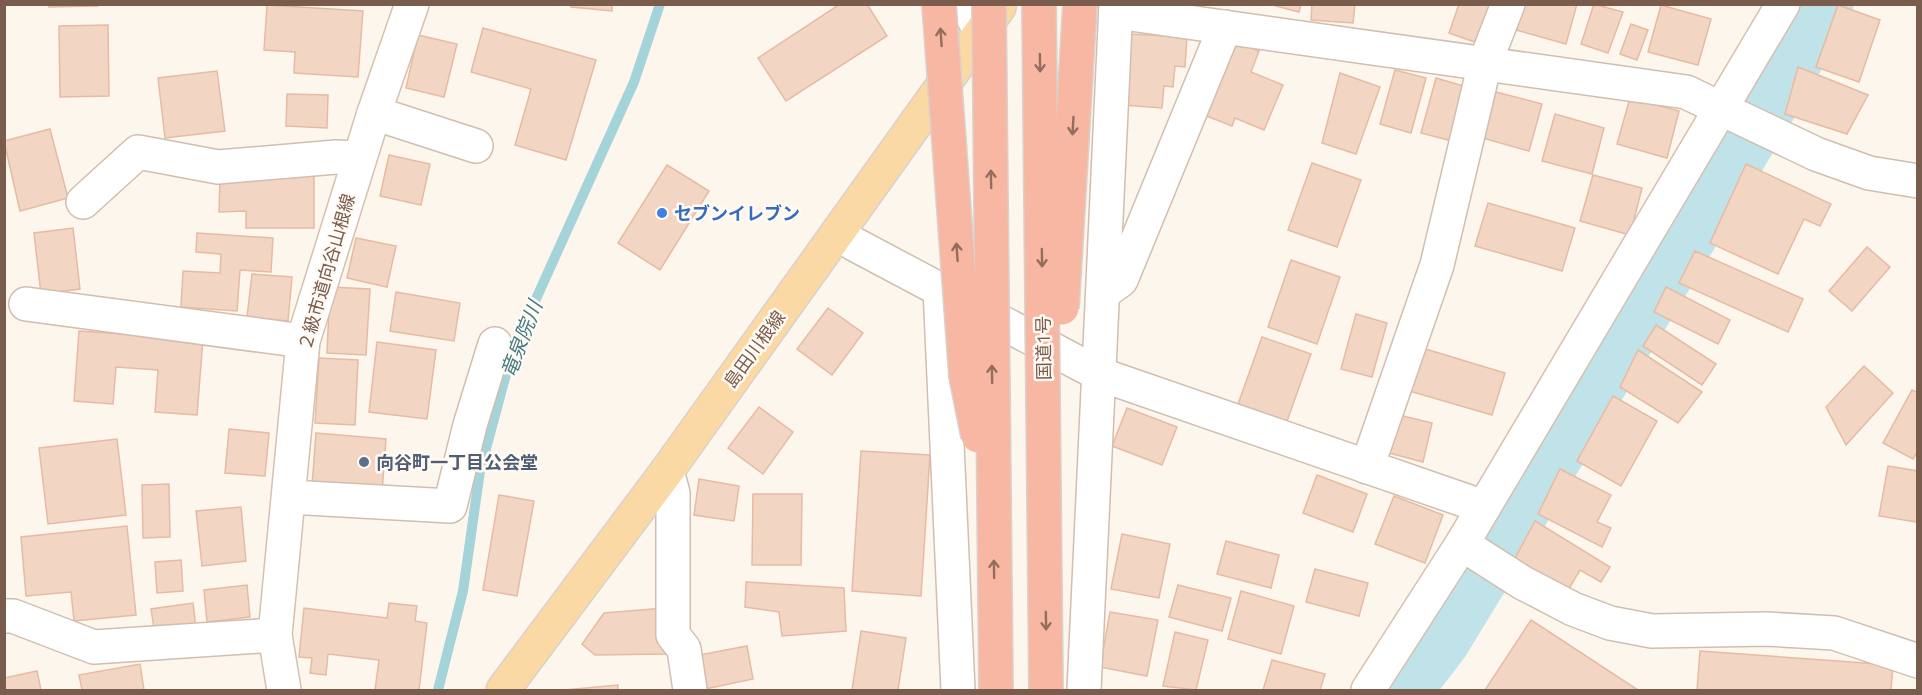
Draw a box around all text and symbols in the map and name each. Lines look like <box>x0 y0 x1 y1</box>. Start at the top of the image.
one-way arrow <box>935 27 946 47</box>
one-way arrow <box>1034 52 1046 72</box>
one-way arrow <box>1068 115 1079 135</box>
one-way arrow <box>985 170 996 190</box>
street label: ２級市道向谷山根線 <box>294 191 358 353</box>
place label: セブンイレブン <box>674 203 800 223</box>
marker: セブンイレブン <box>655 206 669 220</box>
one-way arrow <box>952 243 963 263</box>
one-way arrow <box>1036 247 1048 267</box>
water label: 竜泉院川 <box>496 296 547 380</box>
street label: 島田川根線 <box>719 307 789 391</box>
street label: 国道1号 <box>1032 316 1054 380</box>
one-way arrow <box>986 365 998 385</box>
place label: 向谷町一丁目公会堂 <box>376 452 538 472</box>
marker: 向谷町一丁目公会堂 <box>357 455 371 469</box>
one-way arrow <box>988 560 1000 580</box>
one-way arrow <box>1040 610 1052 630</box>

